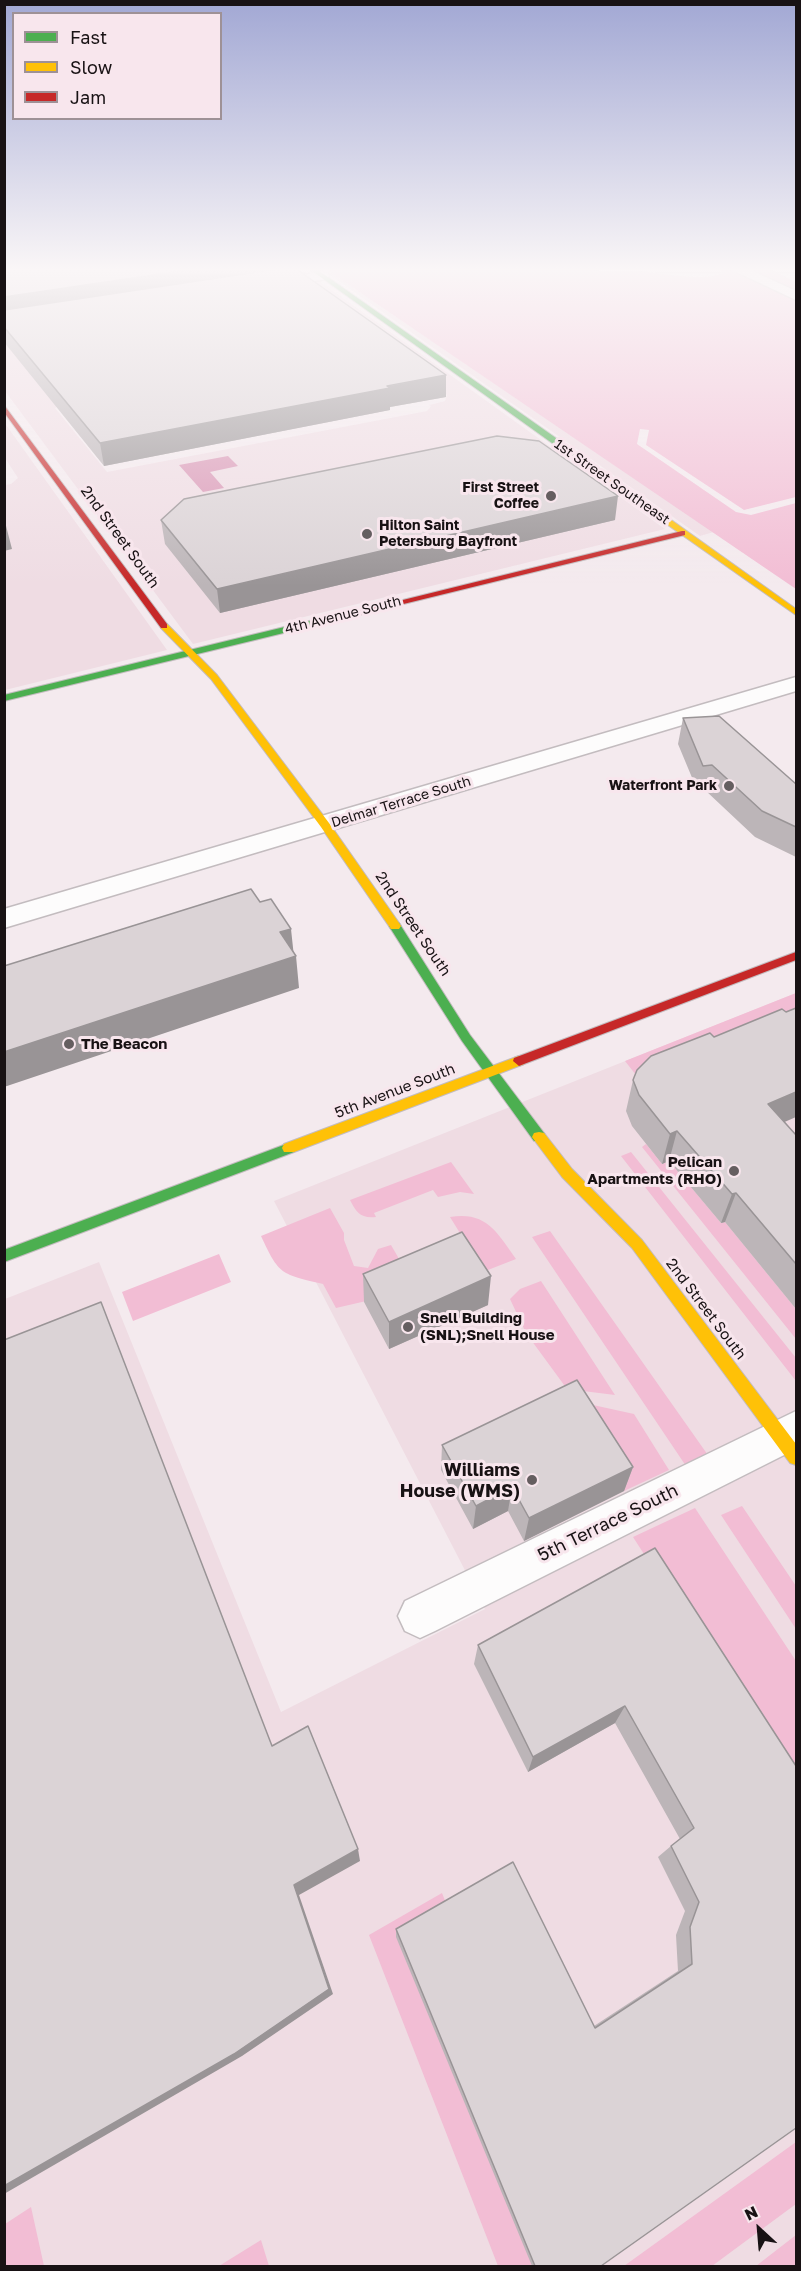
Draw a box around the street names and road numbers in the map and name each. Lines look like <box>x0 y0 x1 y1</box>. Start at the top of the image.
street label: 1st Street Southeast <box>551 436 673 528</box>
street label: 2nd Street South <box>77 482 163 592</box>
street label: 4th Avenue South <box>283 592 403 638</box>
street label: Delmar Terrace South <box>329 773 473 831</box>
street label: 2nd Street South <box>371 868 455 980</box>
street label: 5th Avenue South <box>332 1060 458 1122</box>
street label: 2nd Street South <box>662 1255 750 1363</box>
street label: 5th Terrace South <box>534 1480 682 1566</box>

